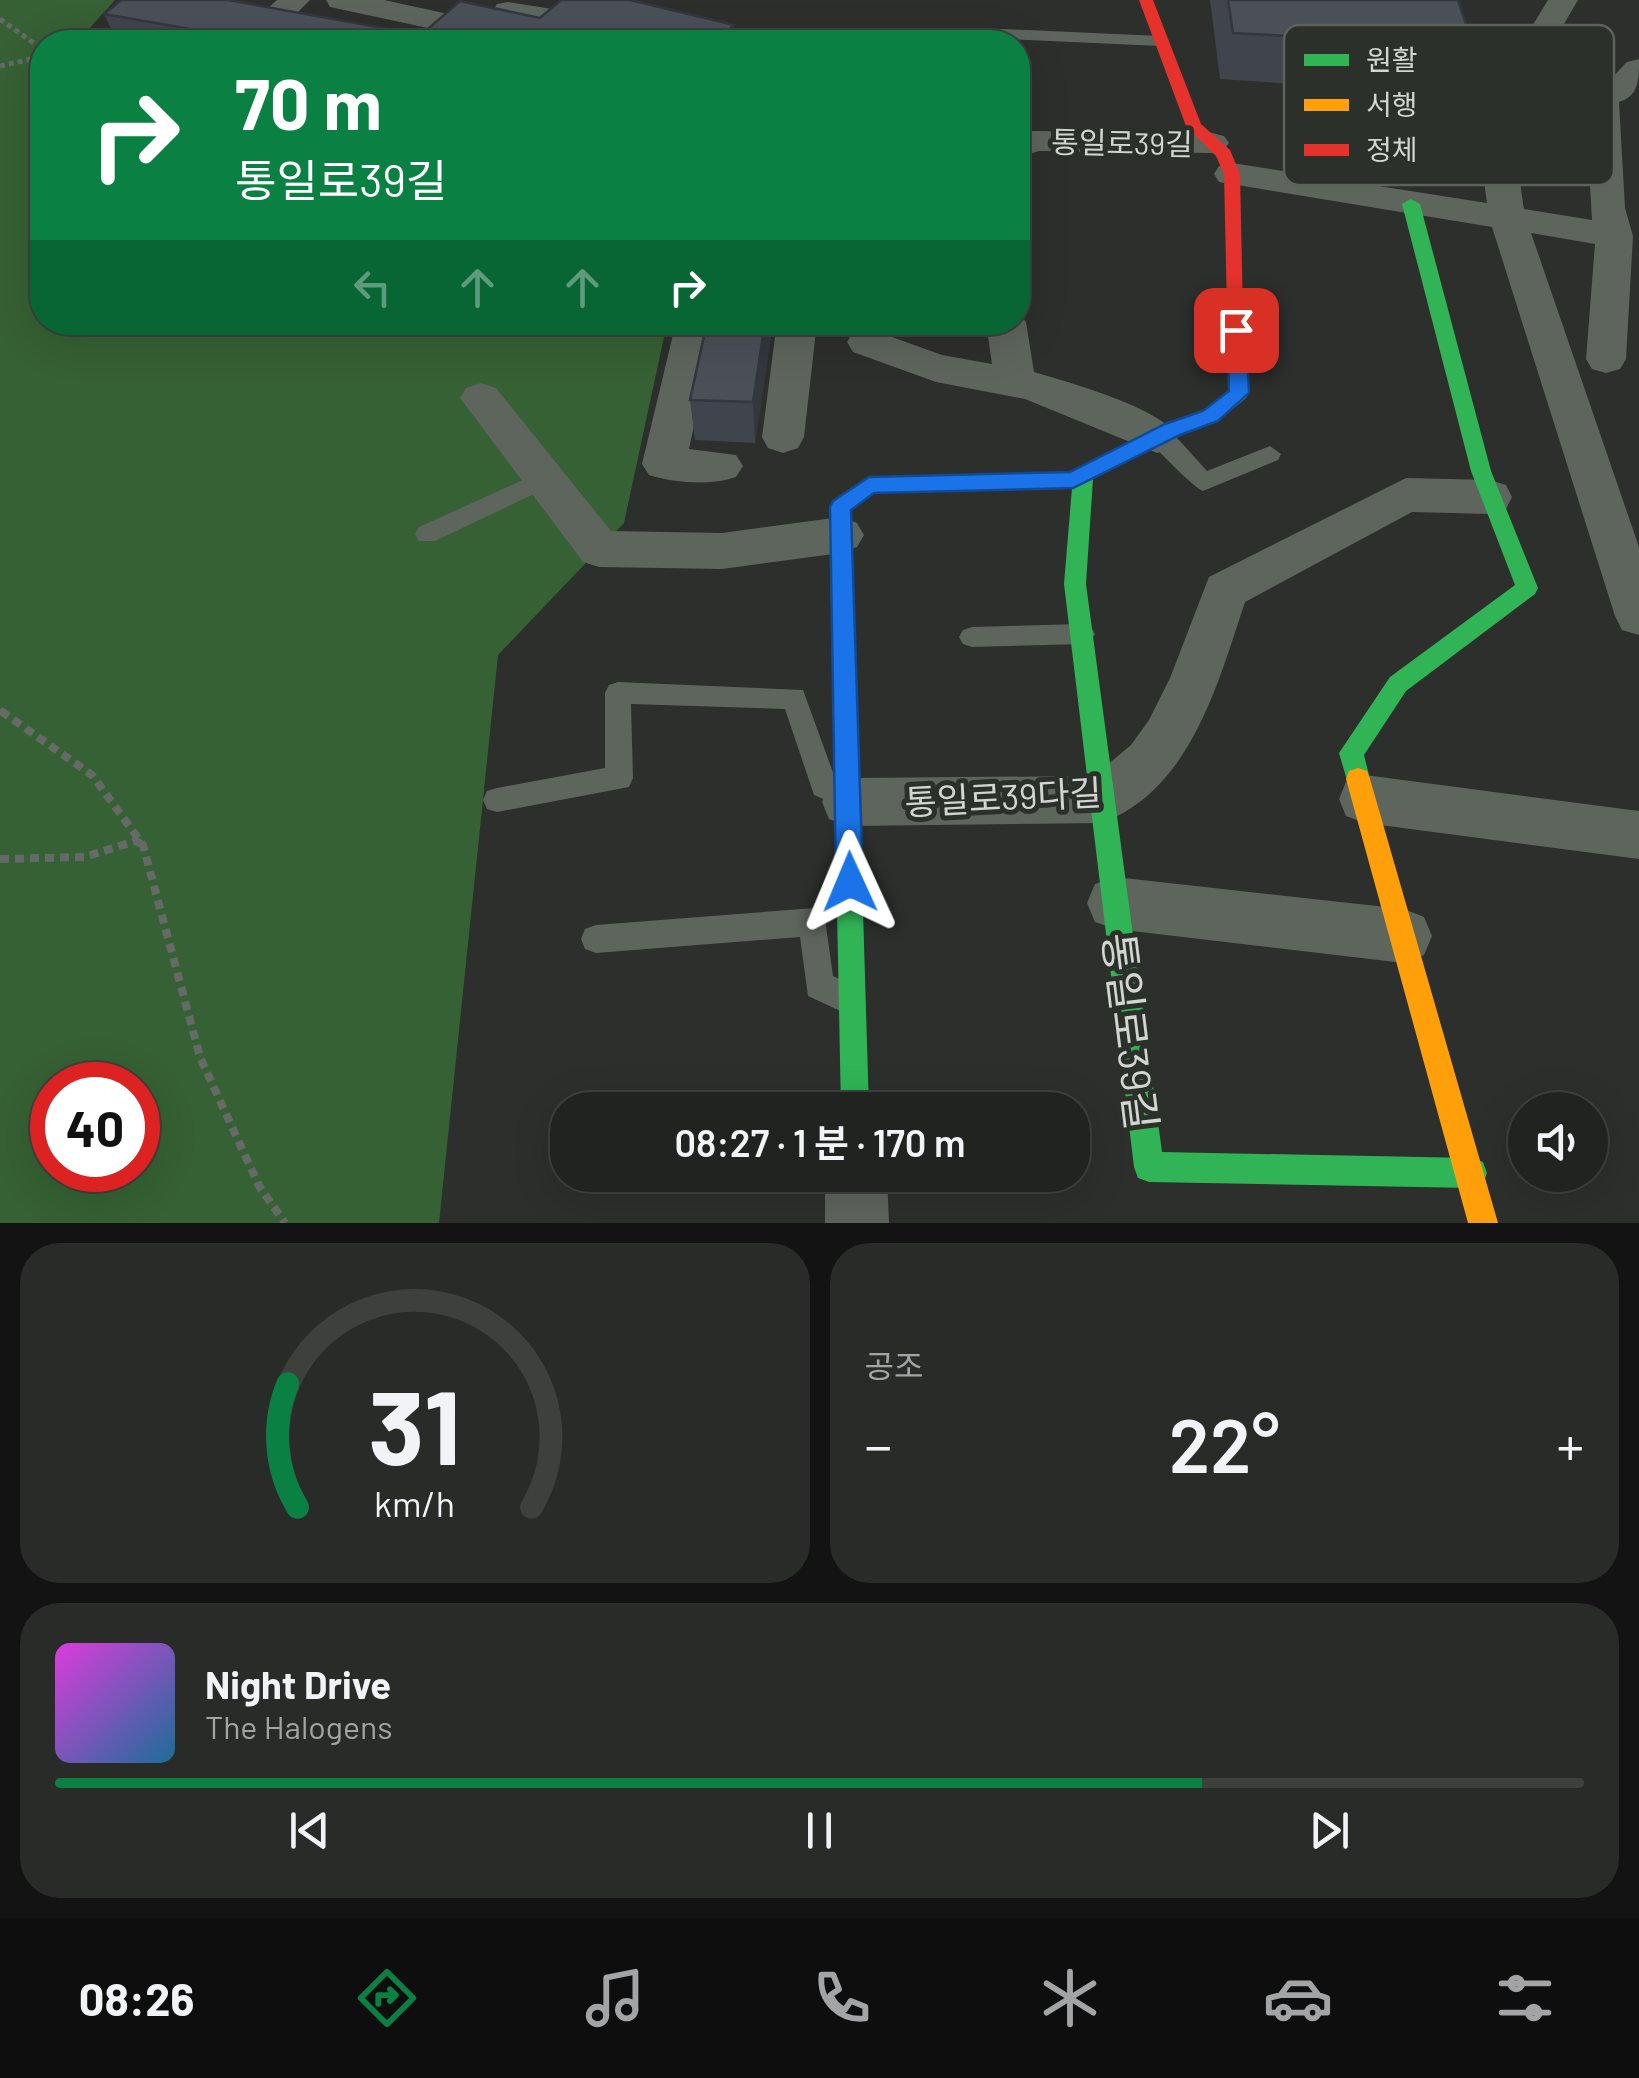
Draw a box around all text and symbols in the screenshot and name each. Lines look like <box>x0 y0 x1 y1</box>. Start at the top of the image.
legend <box>1284 25 1614 185</box>
text: 원활 <box>1366 42 1418 76</box>
text: 70 m <box>235 60 382 144</box>
icon: right <box>70 70 200 200</box>
text: 서행 <box>1366 87 1418 121</box>
street label: 통일로39길 <box>1051 123 1193 161</box>
text: 정체 <box>1366 132 1418 166</box>
text: 통일로39길 <box>235 152 447 206</box>
icon: left <box>345 260 400 315</box>
icon: ahead <box>450 260 505 315</box>
icon: ahead <box>555 260 610 315</box>
icon: right <box>660 260 715 315</box>
pin <box>1194 288 1279 373</box>
icon: arrive <box>1209 303 1264 358</box>
street label: 통일로39다길 <box>903 770 1103 822</box>
position arrow <box>798 830 902 934</box>
street label: 통일로39길 <box>1095 930 1169 1132</box>
speed limit sign: 40 <box>30 1062 160 1192</box>
map controls <box>1508 1092 1608 1192</box>
button: sound <box>1508 1092 1608 1192</box>
text: 08:27 · 1 분 · 170 m <box>674 1119 966 1165</box>
text: 공조 <box>865 1346 923 1384</box>
text: 31 <box>368 1361 461 1486</box>
text: 22° <box>1169 1398 1280 1488</box>
text: − <box>865 1411 892 1477</box>
text: + <box>1556 1411 1584 1477</box>
text: km/h <box>374 1481 455 1524</box>
text: Night Drive <box>205 1661 391 1707</box>
text: The Halogens <box>205 1707 393 1745</box>
icon: previous <box>282 1803 337 1858</box>
icon: pause <box>792 1803 847 1858</box>
icon: next <box>1302 1803 1357 1858</box>
icon: directions <box>352 1963 422 2033</box>
icon: music <box>580 1963 650 2033</box>
icon: phone <box>807 1963 877 2033</box>
icon: climate <box>1035 1963 1105 2033</box>
icon: car <box>1263 1963 1333 2033</box>
icon: filters <box>1490 1963 1560 2033</box>
text: 08:26 <box>79 1971 195 2025</box>

